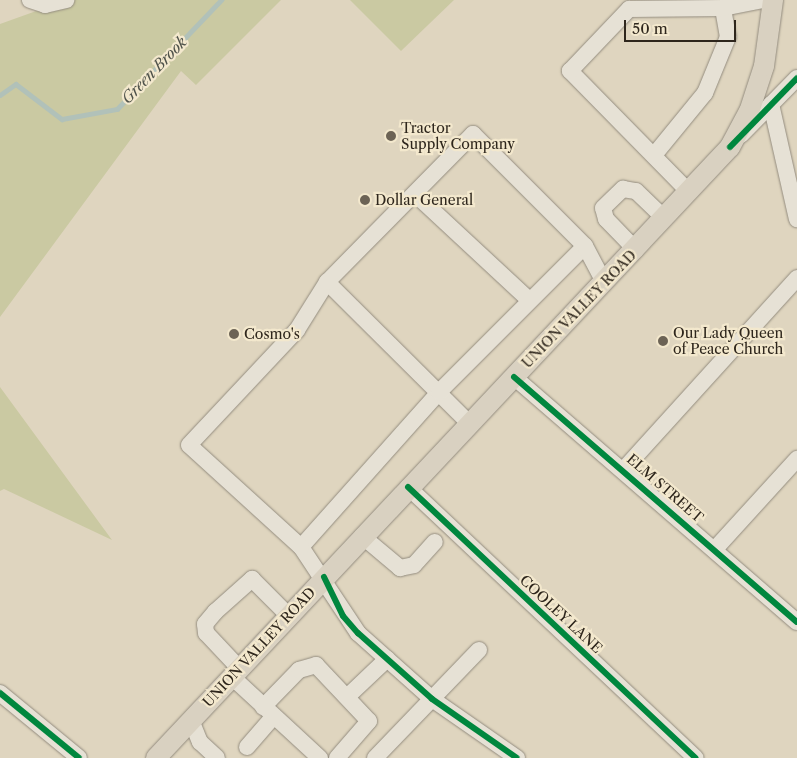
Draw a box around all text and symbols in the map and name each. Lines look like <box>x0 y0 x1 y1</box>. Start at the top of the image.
scale bar <box>627 10 740 42</box>
text: 50 m <box>632 19 668 38</box>
water label: Green Brook <box>118 33 190 107</box>
place label: Tractor Supply Company <box>401 120 515 152</box>
marker: Tractor Supply Company <box>385 130 397 142</box>
place label: Dollar General <box>375 192 473 208</box>
marker: Dollar General <box>359 194 371 206</box>
street label: UNION VALLEY ROAD <box>518 246 640 372</box>
place label: Our Lady Queen of Peace Church <box>673 325 784 358</box>
place label: Cosmo's <box>244 326 300 342</box>
marker: Cosmo's <box>228 328 240 340</box>
marker: Our Lady Queen of Peace Church <box>657 335 669 347</box>
street label: ELM STREET <box>623 450 707 526</box>
street label: COOLEY LANE <box>516 571 606 657</box>
street label: UNION VALLEY ROAD <box>199 583 319 711</box>

